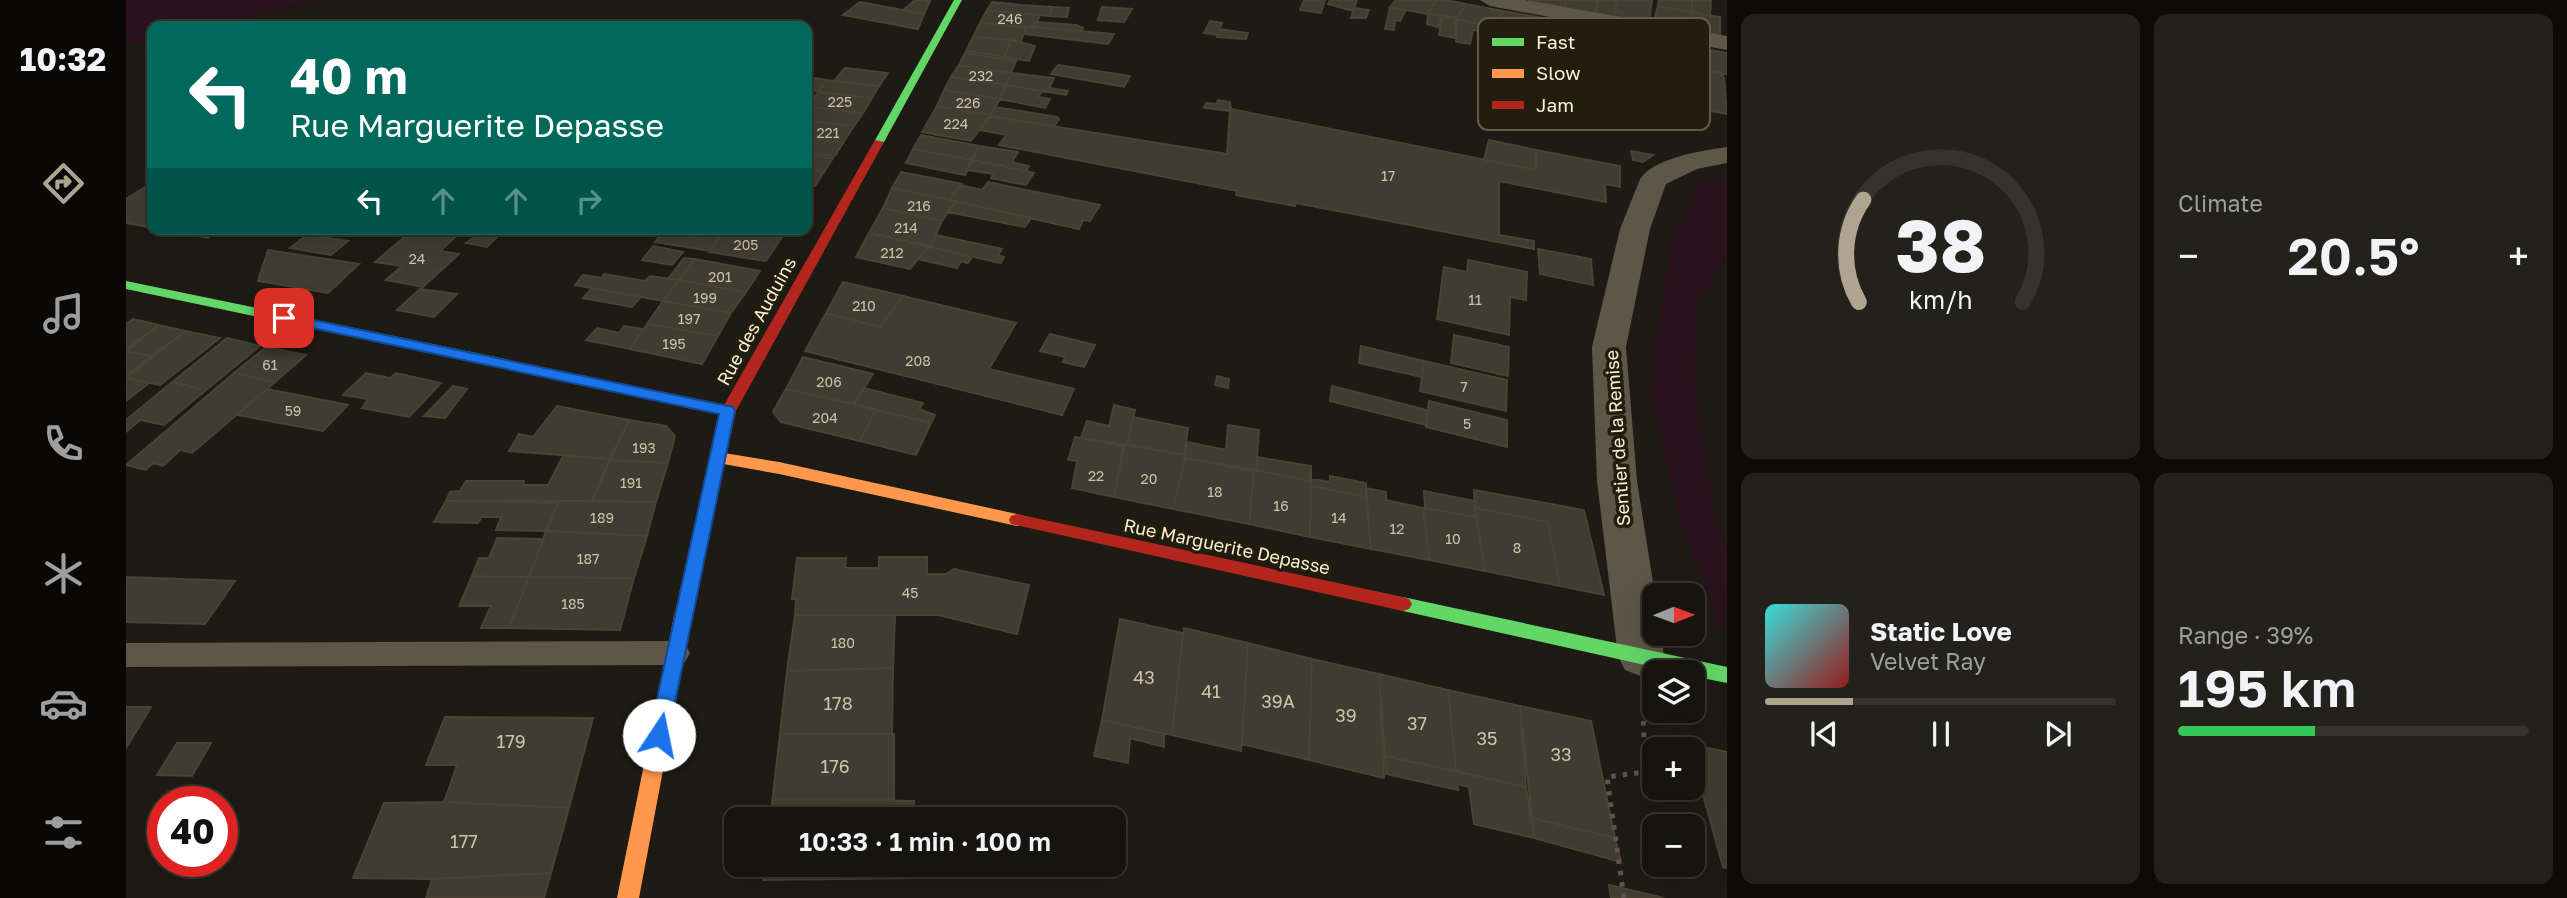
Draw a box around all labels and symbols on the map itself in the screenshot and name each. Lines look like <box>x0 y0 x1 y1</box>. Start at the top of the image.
house number: 246 <box>997 10 1023 27</box>
legend <box>1478 18 1710 130</box>
text: Fast <box>1536 30 1575 53</box>
text: Slow <box>1536 61 1581 84</box>
house number: 232 <box>969 67 993 84</box>
house number: 225 <box>828 93 852 110</box>
text: Jam <box>1536 93 1574 116</box>
house number: 226 <box>956 94 980 111</box>
house number: 224 <box>944 115 968 132</box>
house number: 221 <box>816 124 840 141</box>
house number: 17 <box>1381 167 1395 184</box>
house number: 216 <box>907 197 931 214</box>
house number: 214 <box>894 219 918 236</box>
house number: 205 <box>734 236 758 253</box>
house number: 212 <box>880 244 904 261</box>
house number: 24 <box>409 250 425 267</box>
street label: Rue des Auduins <box>712 253 800 389</box>
house number: 201 <box>708 268 732 285</box>
pin <box>254 288 314 348</box>
house number: 199 <box>693 289 717 306</box>
house number: 11 <box>1468 291 1482 308</box>
house number: 210 <box>852 297 876 314</box>
house number: 197 <box>678 310 700 327</box>
house number: 195 <box>662 335 686 352</box>
street label: Sentier de la Remise <box>1600 349 1634 527</box>
house number: 208 <box>905 352 931 369</box>
house number: 61 <box>262 356 278 373</box>
house number: 206 <box>816 373 842 390</box>
house number: 7 <box>1460 378 1468 395</box>
house number: 59 <box>285 402 301 419</box>
house number: 204 <box>812 409 838 426</box>
house number: 5 <box>1463 415 1471 432</box>
house number: 193 <box>632 439 656 456</box>
house number: 22 <box>1088 467 1104 484</box>
house number: 20 <box>1141 470 1157 487</box>
house number: 191 <box>620 474 642 491</box>
house number: 18 <box>1207 483 1223 500</box>
house number: 16 <box>1273 497 1289 514</box>
house number: 189 <box>590 509 614 526</box>
house number: 14 <box>1331 509 1347 526</box>
street label: Rue Marguerite Depasse <box>1122 513 1332 579</box>
house number: 12 <box>1390 520 1404 537</box>
house number: 10 <box>1445 530 1461 547</box>
house number: 8 <box>1513 539 1521 556</box>
house number: 187 <box>577 550 599 567</box>
north arrow <box>1642 583 1704 646</box>
house number: 45 <box>902 584 918 601</box>
house number: 185 <box>561 595 585 612</box>
house number: 180 <box>831 634 855 651</box>
house number: 43 <box>1133 666 1155 688</box>
house number: 41 <box>1201 680 1221 702</box>
house number: 39A <box>1261 690 1295 712</box>
house number: 178 <box>823 692 853 714</box>
position arrow <box>622 698 696 772</box>
house number: 39 <box>1335 704 1357 726</box>
house number: 37 <box>1407 712 1427 734</box>
house number: 35 <box>1477 727 1497 749</box>
house number: 179 <box>496 730 526 752</box>
house number: 33 <box>1550 743 1572 765</box>
house number: 176 <box>820 755 850 777</box>
speed limit sign: 40 <box>147 786 238 877</box>
house number: 177 <box>450 830 478 852</box>

